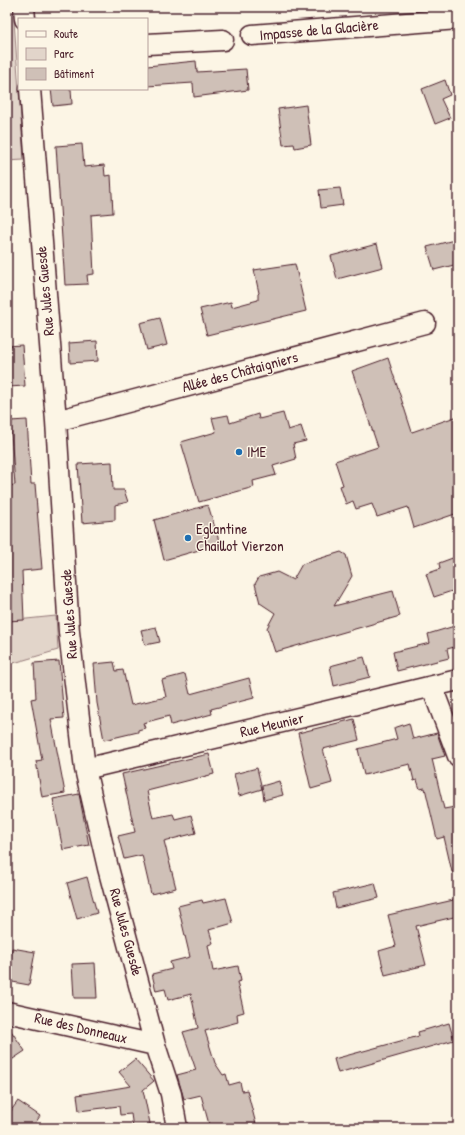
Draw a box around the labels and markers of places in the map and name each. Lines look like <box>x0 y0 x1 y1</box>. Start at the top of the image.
place label: IME <box>247 441 266 462</box>
marker: IME <box>234 447 244 457</box>
place label: Eglantine Chaillot Vierzon <box>196 518 284 556</box>
marker: Eglantine Chaillot Vierzon <box>183 533 193 543</box>

